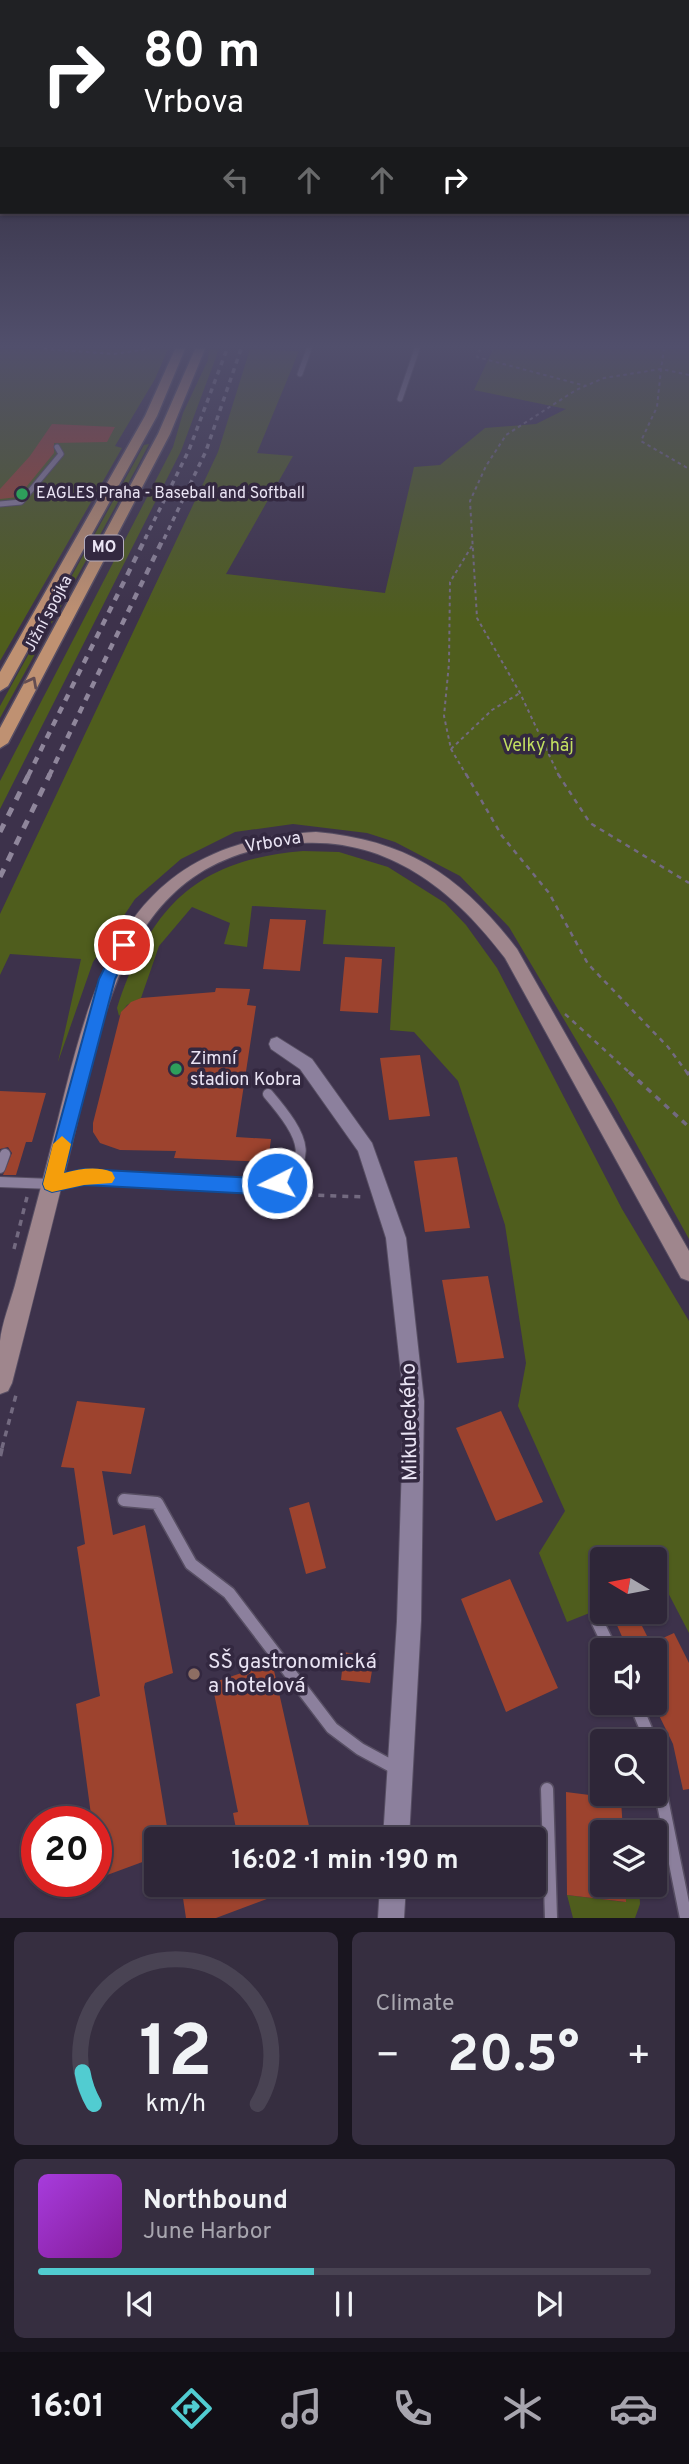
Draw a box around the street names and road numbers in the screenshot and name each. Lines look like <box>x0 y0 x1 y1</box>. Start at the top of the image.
road number: MO <box>85 536 123 561</box>
street label: Jižní spojka <box>20 572 78 656</box>
street label: Vrbova <box>243 827 303 859</box>
street label: Mikuleckého <box>395 1363 425 1481</box>

